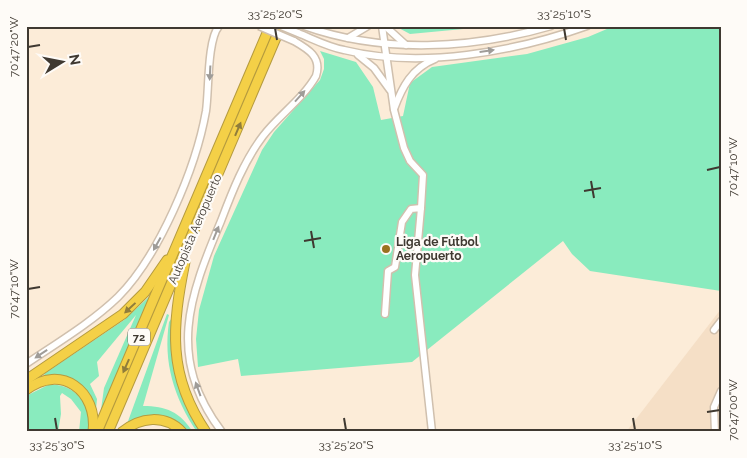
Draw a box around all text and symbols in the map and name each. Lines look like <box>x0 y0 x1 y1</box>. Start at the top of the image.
text: 33°25'20"S <box>247 7 303 21</box>
text: 33°25'10"S <box>537 7 591 21</box>
text: 70°47'20"W <box>7 16 21 77</box>
north arrow <box>38 38 88 88</box>
one-way arrow <box>479 47 495 55</box>
text: N <box>66 53 84 66</box>
one-way arrow <box>205 65 213 81</box>
one-way arrow <box>294 90 306 102</box>
one-way arrow <box>234 121 242 136</box>
text: 70°47'10"W <box>726 137 740 197</box>
street label: Autopista Aeropuerto <box>165 172 225 286</box>
one-way arrow <box>212 226 220 240</box>
place label: Liga de Fútbol Aeropuerto <box>396 235 479 263</box>
one-way arrow <box>153 237 162 250</box>
marker: Liga de Fútbol Aeropuerto <box>380 243 392 255</box>
text: 70°47'10"W <box>7 259 21 319</box>
one-way arrow <box>124 302 136 314</box>
road number: 72 <box>128 328 150 346</box>
one-way arrow <box>34 349 48 359</box>
one-way arrow <box>121 359 129 373</box>
text: 70°47'00"W <box>726 379 740 441</box>
one-way arrow <box>194 381 202 396</box>
text: 33°25'30"S <box>29 438 85 452</box>
text: 33°25'20"S <box>318 438 374 452</box>
text: 33°25'10"S <box>608 438 662 452</box>

